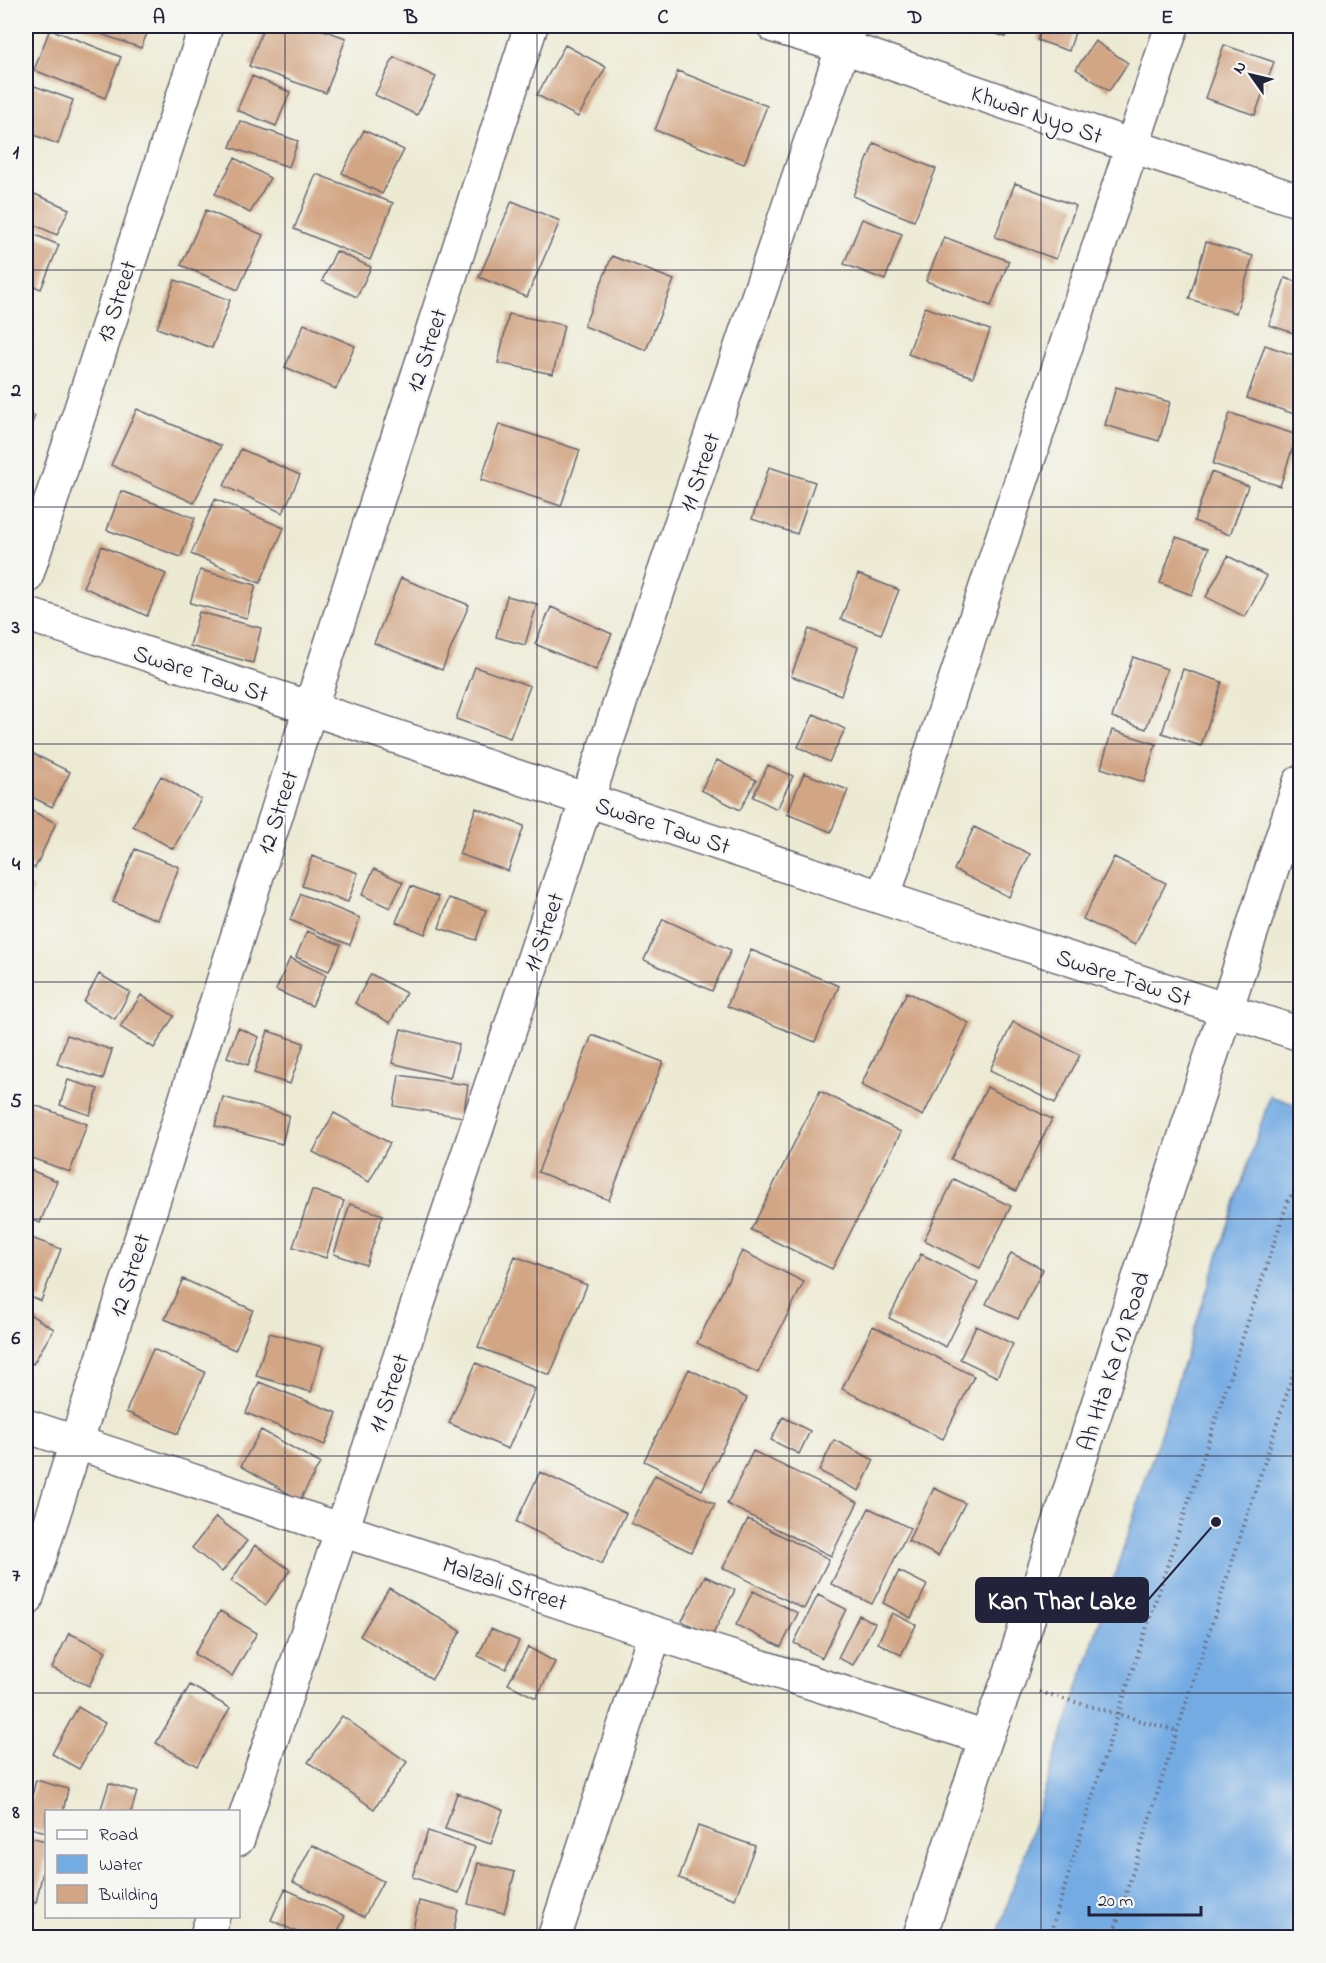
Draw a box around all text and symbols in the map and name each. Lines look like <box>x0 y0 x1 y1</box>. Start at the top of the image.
text: A <box>153 4 165 33</box>
text: B <box>403 4 418 33</box>
text: C <box>658 4 669 33</box>
text: D <box>907 4 922 33</box>
text: E <box>1161 4 1173 33</box>
north arrow <box>1221 45 1281 105</box>
text: N <box>1227 56 1253 79</box>
street label: Khwar Nyo St <box>965 77 1107 156</box>
text: 1 <box>13 139 20 168</box>
street label: 13 Street <box>89 256 148 347</box>
street label: 12 Street <box>398 304 458 397</box>
text: 2 <box>10 377 21 406</box>
street label: 11 Street <box>672 428 731 517</box>
text: 3 <box>11 614 20 643</box>
street label: Sware Taw St <box>128 637 272 714</box>
street label: 12 Street <box>249 766 309 859</box>
street label: Sware Taw St <box>590 789 734 866</box>
text: 4 <box>12 851 21 880</box>
street label: 11 Street <box>516 888 575 977</box>
street label: Sware Taw St <box>1051 941 1195 1018</box>
text: 5 <box>10 1088 22 1117</box>
street label: 12 Street <box>101 1229 161 1322</box>
street label: Ah Hta Ka (1) Road <box>1070 1267 1161 1456</box>
text: 6 <box>12 1325 21 1354</box>
street label: 11 Street <box>361 1349 420 1438</box>
street label: Malzali Street <box>437 1549 571 1622</box>
text: 7 <box>12 1562 21 1591</box>
callout: Kan Thar Lake <box>976 1578 1148 1622</box>
text: Kan Thar Lake <box>988 1584 1138 1622</box>
text: 8 <box>11 1799 20 1828</box>
legend <box>45 1810 240 1918</box>
text: Road <box>99 1823 138 1849</box>
text: Water <box>99 1853 143 1879</box>
scale bar <box>1089 1879 1202 1917</box>
text: Building <box>98 1883 158 1910</box>
text: 20 m <box>1098 1889 1133 1915</box>

